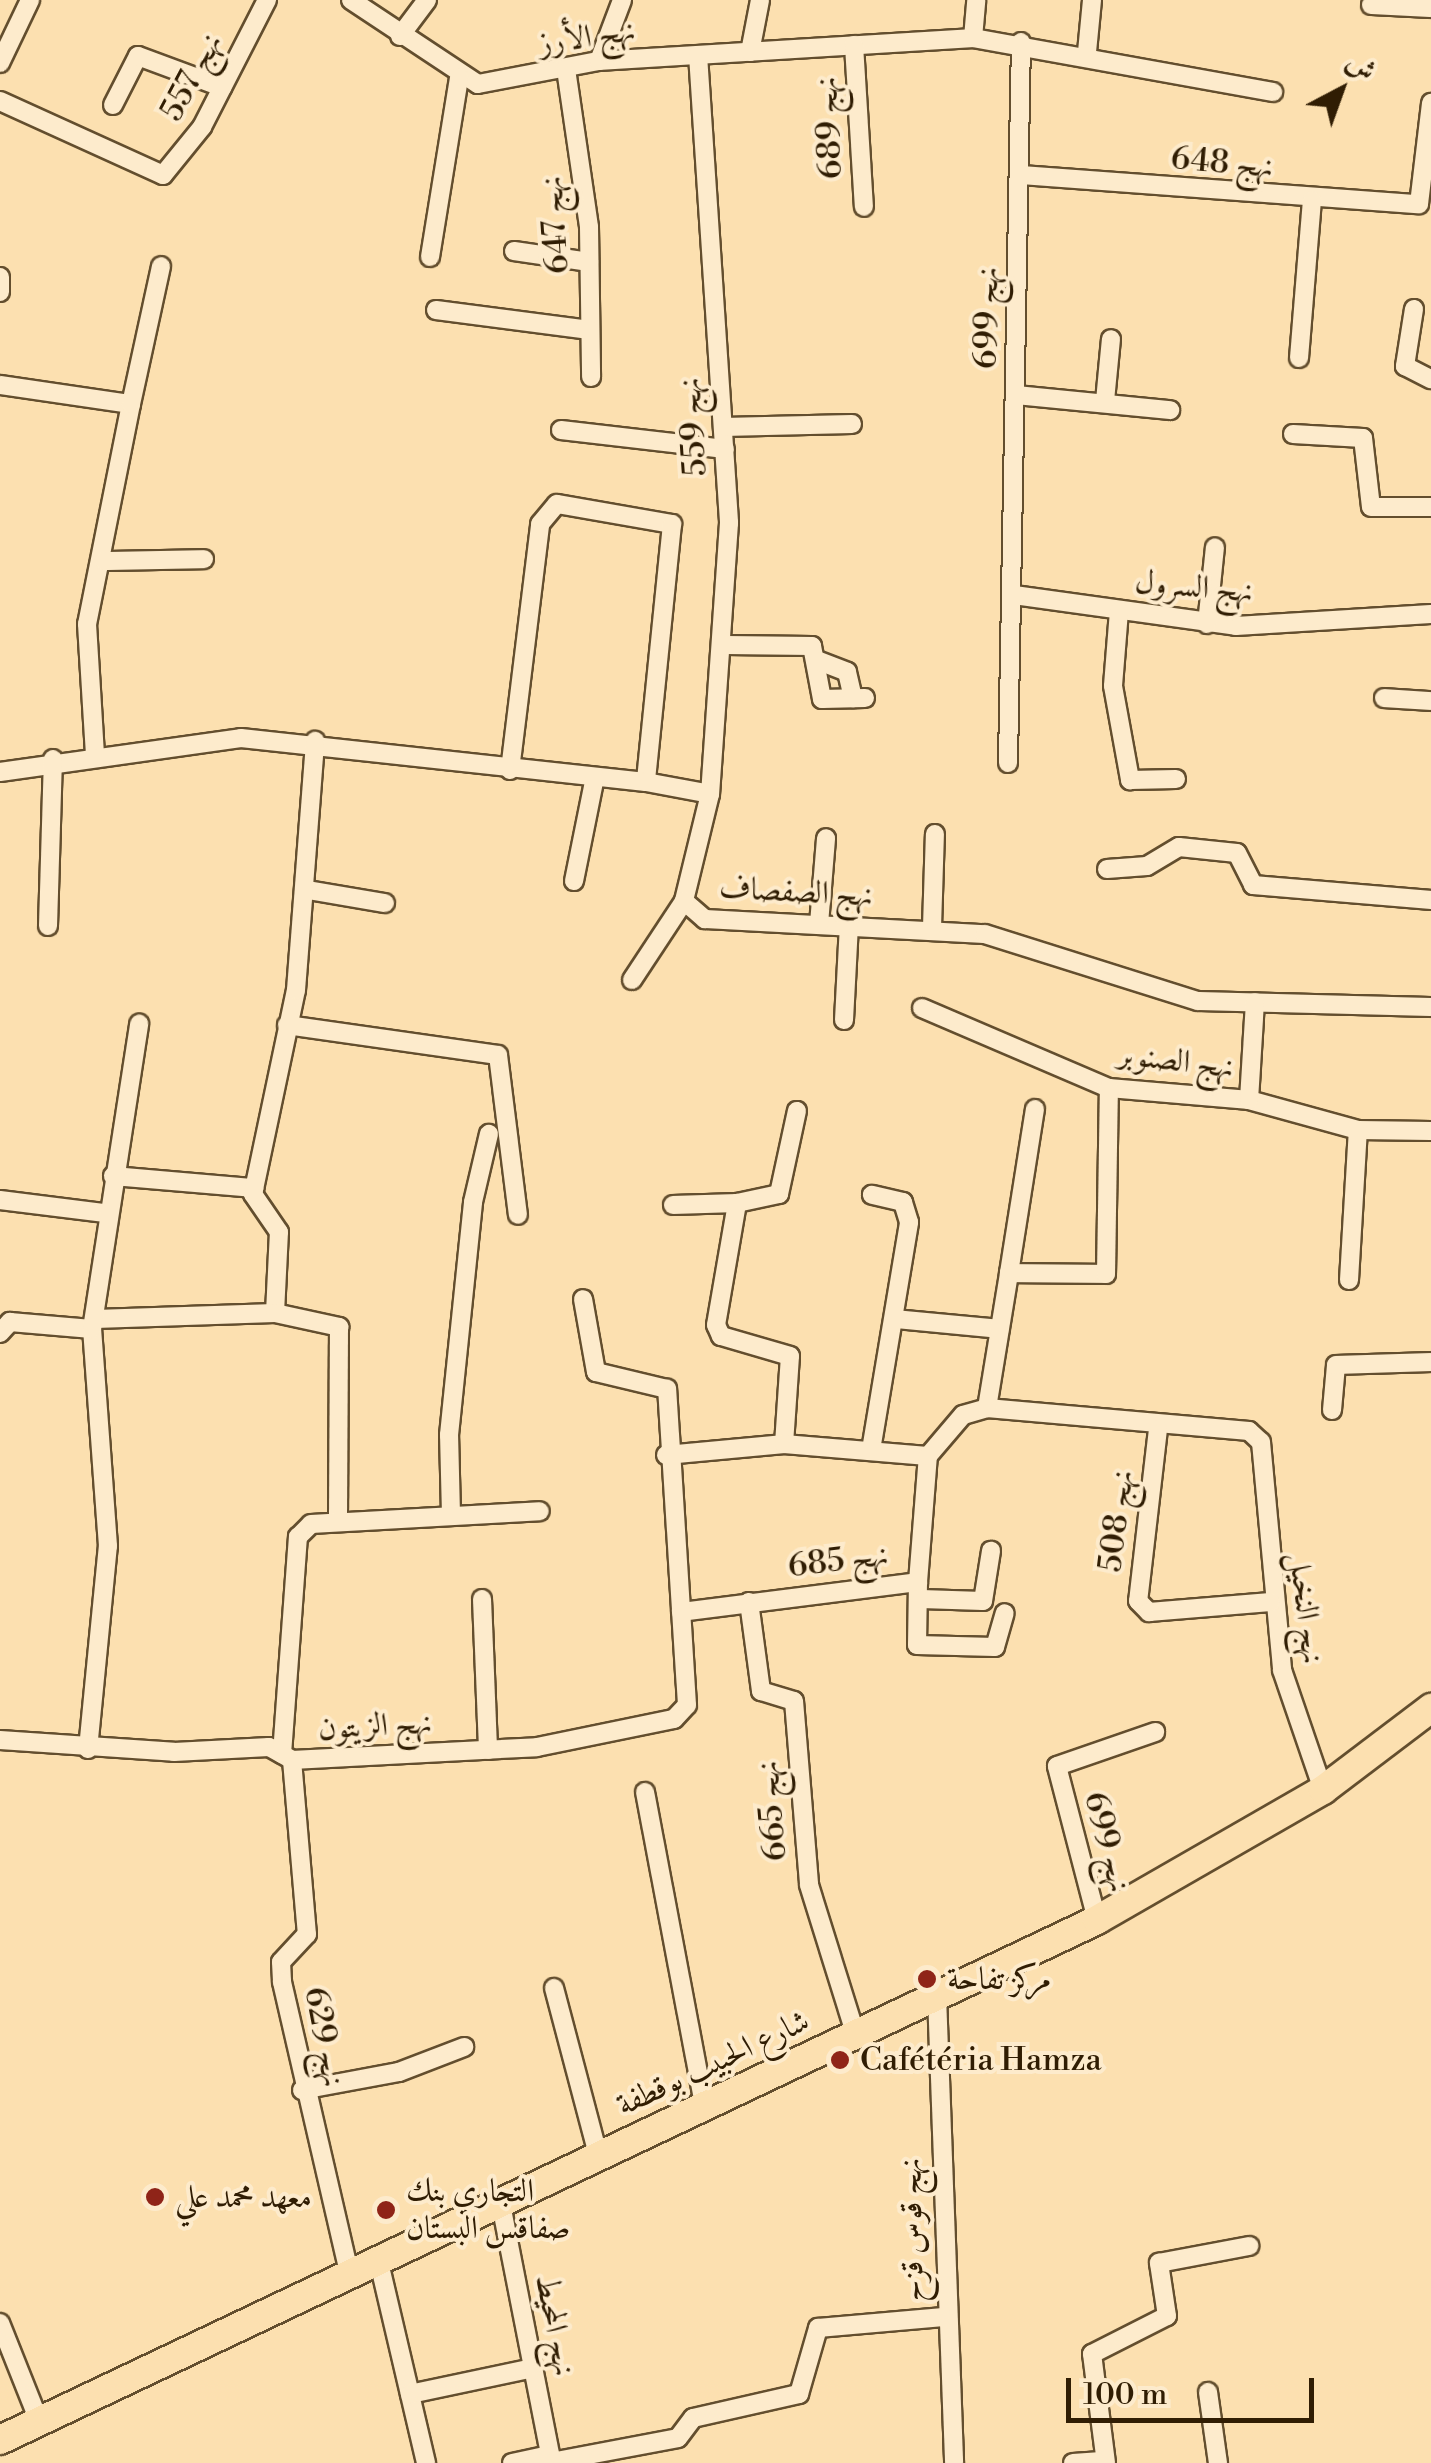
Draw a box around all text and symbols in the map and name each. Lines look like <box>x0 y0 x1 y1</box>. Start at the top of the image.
street label: نهج الأرز <box>536 11 638 63</box>
street label: نهج 557 <box>153 26 231 128</box>
north arrow <box>1291 40 1391 140</box>
text: ش <box>1339 45 1383 89</box>
street label: نهج 689 <box>807 76 851 180</box>
street label: نهج 648 <box>1169 139 1275 187</box>
street label: نهج 647 <box>532 175 578 275</box>
street label: نهج 699 <box>967 267 1007 369</box>
street label: نهج 559 <box>670 376 716 478</box>
street label: نهج السرول <box>1133 563 1255 611</box>
street label: نهج الصفصاف <box>718 869 874 915</box>
street label: نهج الصنوبر <box>1116 1035 1236 1087</box>
street label: نهج 508 <box>1092 1468 1142 1574</box>
street label: نهج 685 <box>786 1536 890 1586</box>
street label: نهج النخيل <box>1280 1550 1332 1666</box>
street label: نهج الزيتون <box>317 1704 433 1748</box>
street label: نهج 665 <box>748 1759 796 1863</box>
street label: نهج 699 <box>1075 1788 1139 1896</box>
place label: مركز تفاحة <box>947 1960 1051 1998</box>
marker: مركز تفاحة <box>916 1968 938 1990</box>
street label: نهج 629 <box>296 1984 352 2090</box>
street label: شارع الحبيب بوقطفة <box>611 2002 815 2124</box>
place label: Cafétéria Hamza <box>860 2041 1102 2079</box>
marker: Cafétéria Hamza <box>829 2049 851 2071</box>
street label: نهج قوس قزح <box>892 2157 932 2303</box>
place label: التجاري بنك صفاقس البستان <box>406 2173 570 2248</box>
place label: معهد محمد علي <box>175 2178 312 2216</box>
marker: معهد محمد علي <box>144 2186 166 2208</box>
marker: التجاري بنك صفاقس البستان <box>375 2199 397 2221</box>
street label: نهج المحيط <box>526 2271 584 2379</box>
scale bar <box>1071 2358 1318 2420</box>
text: 100 m <box>1083 2376 1167 2414</box>

